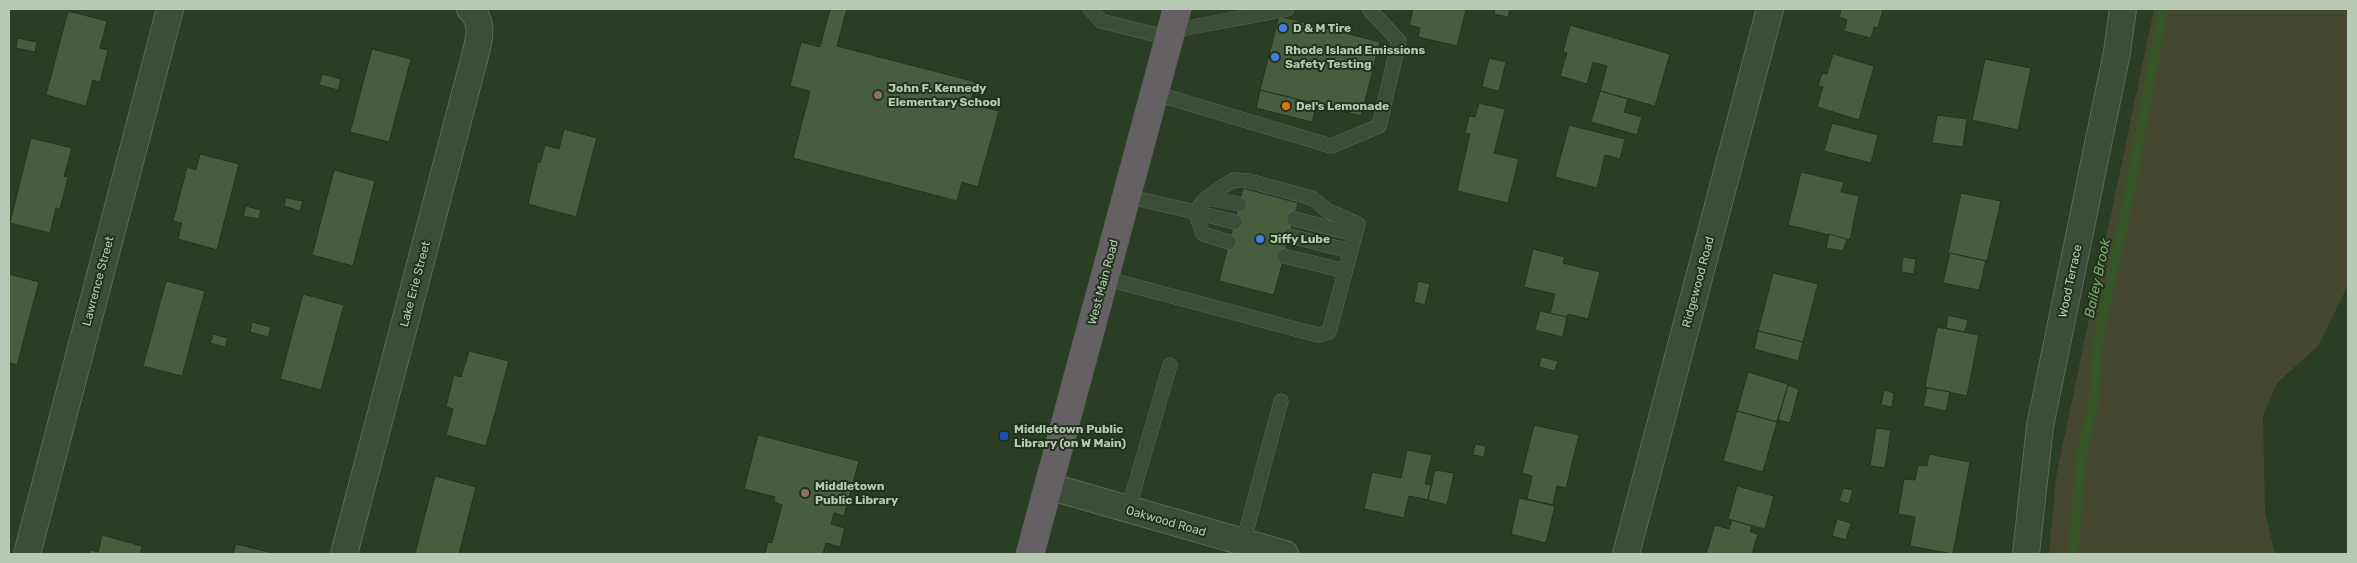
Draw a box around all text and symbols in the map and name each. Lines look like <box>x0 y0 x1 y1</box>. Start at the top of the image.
place label: D & M Tire <box>1293 21 1351 35</box>
marker: D & M Tire <box>1277 22 1289 34</box>
place label: Rhode Island Emissions Safety Testing <box>1285 43 1425 71</box>
marker: Rhode Island Emissions Safety Testing <box>1269 51 1281 63</box>
place label: John F. Kennedy Elementary School <box>888 81 1000 109</box>
marker: John F. Kennedy Elementary School <box>872 89 884 101</box>
place label: Del's Lemonade <box>1296 99 1389 113</box>
marker: Del's Lemonade <box>1280 100 1292 112</box>
place label: Jiffy Lube <box>1270 232 1330 246</box>
marker: Jiffy Lube <box>1254 233 1266 245</box>
street label: Lawrence Street <box>79 234 117 327</box>
street label: Ridgewood Road <box>1679 235 1717 329</box>
water label: Bailey Brook <box>2081 236 2114 319</box>
street label: West Main Road <box>1085 238 1121 326</box>
street label: Lake Erie Street <box>397 239 433 328</box>
street label: Wood Terrace <box>2055 243 2085 319</box>
place label: Middletown Public Library (on W Main) <box>1014 422 1126 450</box>
marker: Middletown Public Library (on W Main) <box>998 430 1010 442</box>
place label: Middletown Public Library <box>815 479 898 507</box>
marker: Middletown Public Library <box>799 487 811 499</box>
street label: Oakwood Road <box>1124 503 1208 539</box>

